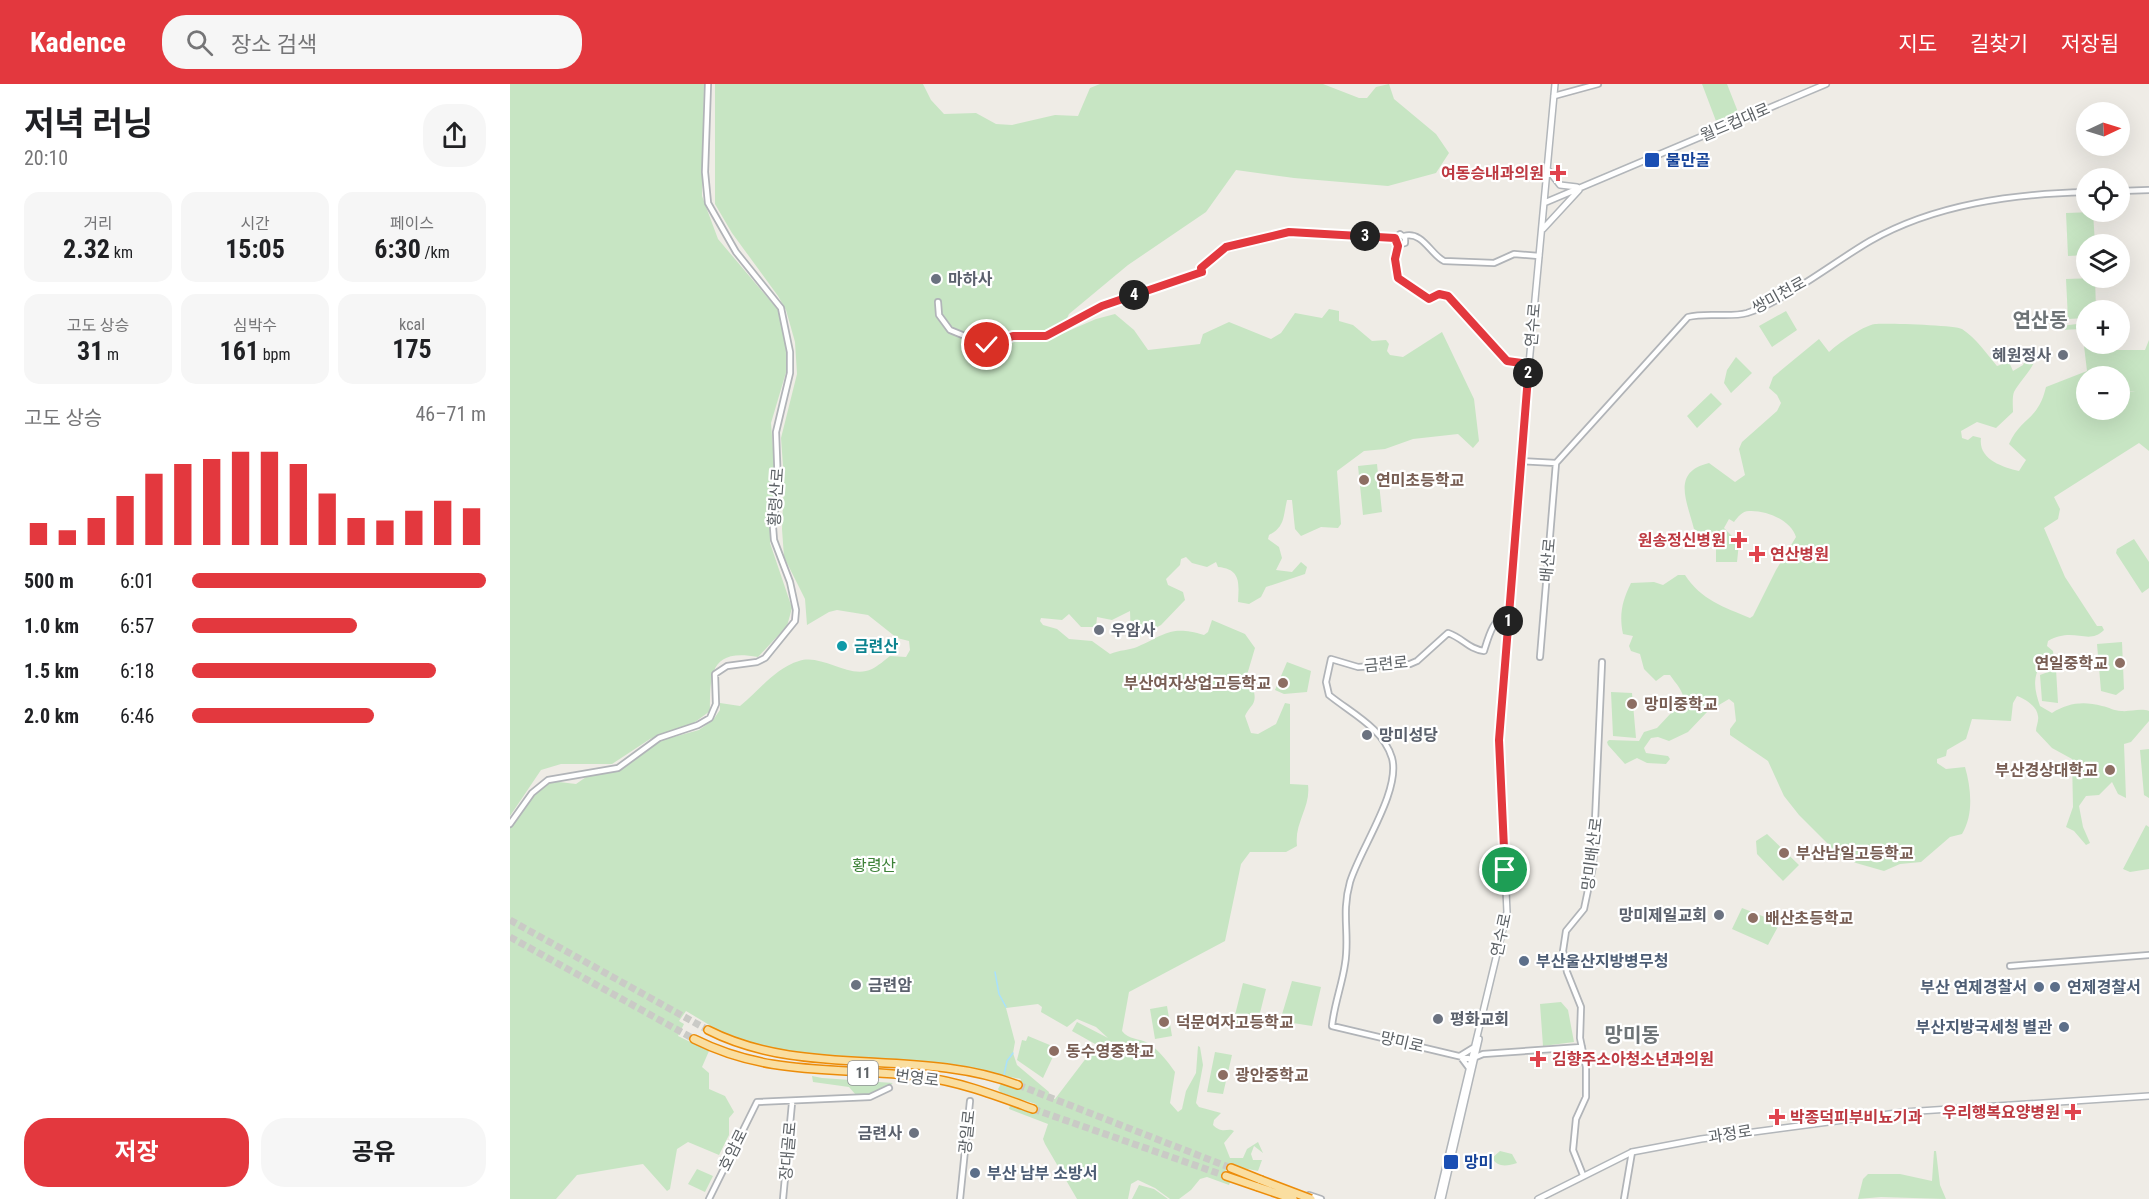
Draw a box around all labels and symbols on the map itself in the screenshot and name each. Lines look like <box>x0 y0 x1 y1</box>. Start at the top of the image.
street label: 월드컵대로 <box>1697 99 1773 145</box>
north arrow <box>2076 102 2130 156</box>
marker: 물만골 <box>1643 151 1661 169</box>
place label: 물만골 <box>1666 151 1710 170</box>
place label: 여동승내과의원 <box>1441 164 1544 183</box>
marker: 여동승내과의원 <box>1549 164 1567 182</box>
pin: 3 <box>1350 221 1380 251</box>
place label: 마하사 <box>948 270 992 289</box>
marker: 마하사 <box>929 272 943 286</box>
street label: 쌍미천로 <box>1749 272 1810 318</box>
pin: 4 <box>1119 280 1149 310</box>
street label: 연수로 <box>1522 302 1544 348</box>
district label: 연산동 <box>2012 308 2068 332</box>
pin <box>961 319 1012 370</box>
place label: 혜원정사 <box>1992 346 2051 365</box>
marker: 혜원정사 <box>2056 348 2070 362</box>
pin: 2 <box>1513 358 1543 388</box>
street label: 황령산로 <box>764 467 788 527</box>
place label: 연미초등학교 <box>1376 471 1465 490</box>
marker: 연미초등학교 <box>1357 473 1371 487</box>
place label: 원송정신병원 <box>1638 531 1726 550</box>
marker: 원송정신병원 <box>1730 531 1748 549</box>
street label: 배산로 <box>1537 537 1559 583</box>
marker: 연산병원 <box>1748 545 1766 563</box>
place label: 연산병원 <box>1770 545 1829 564</box>
pin: 1 <box>1493 606 1523 636</box>
place label: 우암사 <box>1111 621 1155 640</box>
marker: 우암사 <box>1092 623 1106 637</box>
place label: 금련산 <box>854 637 898 656</box>
marker: 금련산 <box>835 639 849 653</box>
street label: 금련로 <box>1363 653 1409 675</box>
place label: 연일중학교 <box>2034 654 2108 673</box>
marker: 연일중학교 <box>2113 656 2127 670</box>
place label: 부산여자상업고등학교 <box>1124 674 1271 693</box>
marker: 부산여자상업고등학교 <box>1276 676 1290 690</box>
place label: 망미중학교 <box>1644 695 1718 714</box>
marker: 망미중학교 <box>1625 697 1639 711</box>
place label: 망미성당 <box>1379 726 1438 745</box>
marker: 망미성당 <box>1360 728 1374 742</box>
place label: 부산경상대학교 <box>1995 761 2098 780</box>
marker: 부산경상대학교 <box>2103 763 2117 777</box>
street label: 망미배산로 <box>1578 816 1606 892</box>
pin <box>1479 844 1530 895</box>
place label: 부산남일고등학교 <box>1796 844 1914 863</box>
marker: 부산남일고등학교 <box>1777 846 1791 860</box>
park label: 황령산 <box>852 856 896 875</box>
place label: 망미제일교회 <box>1619 906 1707 925</box>
marker: 망미제일교회 <box>1712 908 1726 922</box>
place label: 배산초등학교 <box>1765 909 1854 928</box>
street label: 연수로 <box>1487 911 1515 959</box>
marker: 배산초등학교 <box>1746 911 1760 925</box>
place label: 부산울산지방병무청 <box>1536 952 1668 971</box>
marker: 부산울산지방병무청 <box>1517 954 1531 968</box>
place label: 금련암 <box>868 976 912 995</box>
marker: 금련암 <box>849 978 863 992</box>
place label: 부산 연제경찰서 <box>1920 978 2027 997</box>
place label: 연제경찰서 <box>2067 978 2141 997</box>
marker: 부산 연제경찰서 <box>2032 980 2046 994</box>
marker: 연제경찰서 <box>2048 980 2062 994</box>
place label: 평화교회 <box>1450 1010 1509 1029</box>
marker: 평화교회 <box>1431 1012 1445 1026</box>
place label: 덕문여자고등학교 <box>1176 1013 1294 1032</box>
marker: 덕문여자고등학교 <box>1157 1015 1171 1029</box>
place label: 부산지방국세청 별관 <box>1916 1018 2052 1037</box>
marker: 부산지방국세청 별관 <box>2057 1020 2071 1034</box>
district label: 망미동 <box>1604 1023 1660 1047</box>
street label: 망미로 <box>1378 1028 1426 1056</box>
place label: 동수영중학교 <box>1066 1042 1155 1061</box>
marker: 동수영중학교 <box>1047 1044 1061 1058</box>
marker: 김향주소아청소년과의원 <box>1529 1050 1547 1068</box>
place label: 김향주소아청소년과의원 <box>1552 1050 1714 1069</box>
road number: 11 <box>848 1061 878 1085</box>
street label: 번영로 <box>894 1066 940 1090</box>
place label: 광안중학교 <box>1235 1066 1309 1085</box>
marker: 광안중학교 <box>1216 1068 1230 1082</box>
place label: 우리행복요양병원 <box>1942 1103 2060 1122</box>
marker: 우리행복요양병원 <box>2064 1103 2082 1121</box>
marker: 박종덕피부비뇨기과 <box>1768 1108 1786 1126</box>
place label: 박종덕피부비뇨기과 <box>1790 1108 1922 1127</box>
street label: 광일로 <box>955 1109 979 1155</box>
street label: 장대골로 <box>776 1121 800 1181</box>
street label: 과정로 <box>1707 1121 1754 1147</box>
place label: 금련사 <box>858 1124 902 1143</box>
street label: 호암로 <box>715 1126 751 1174</box>
marker: 금련사 <box>907 1126 921 1140</box>
marker: 망미 <box>1442 1153 1460 1171</box>
place label: 망미 <box>1464 1153 1493 1172</box>
place label: 부산 남부 소방서 <box>987 1164 1097 1183</box>
marker: 부산 남부 소방서 <box>968 1166 982 1180</box>

